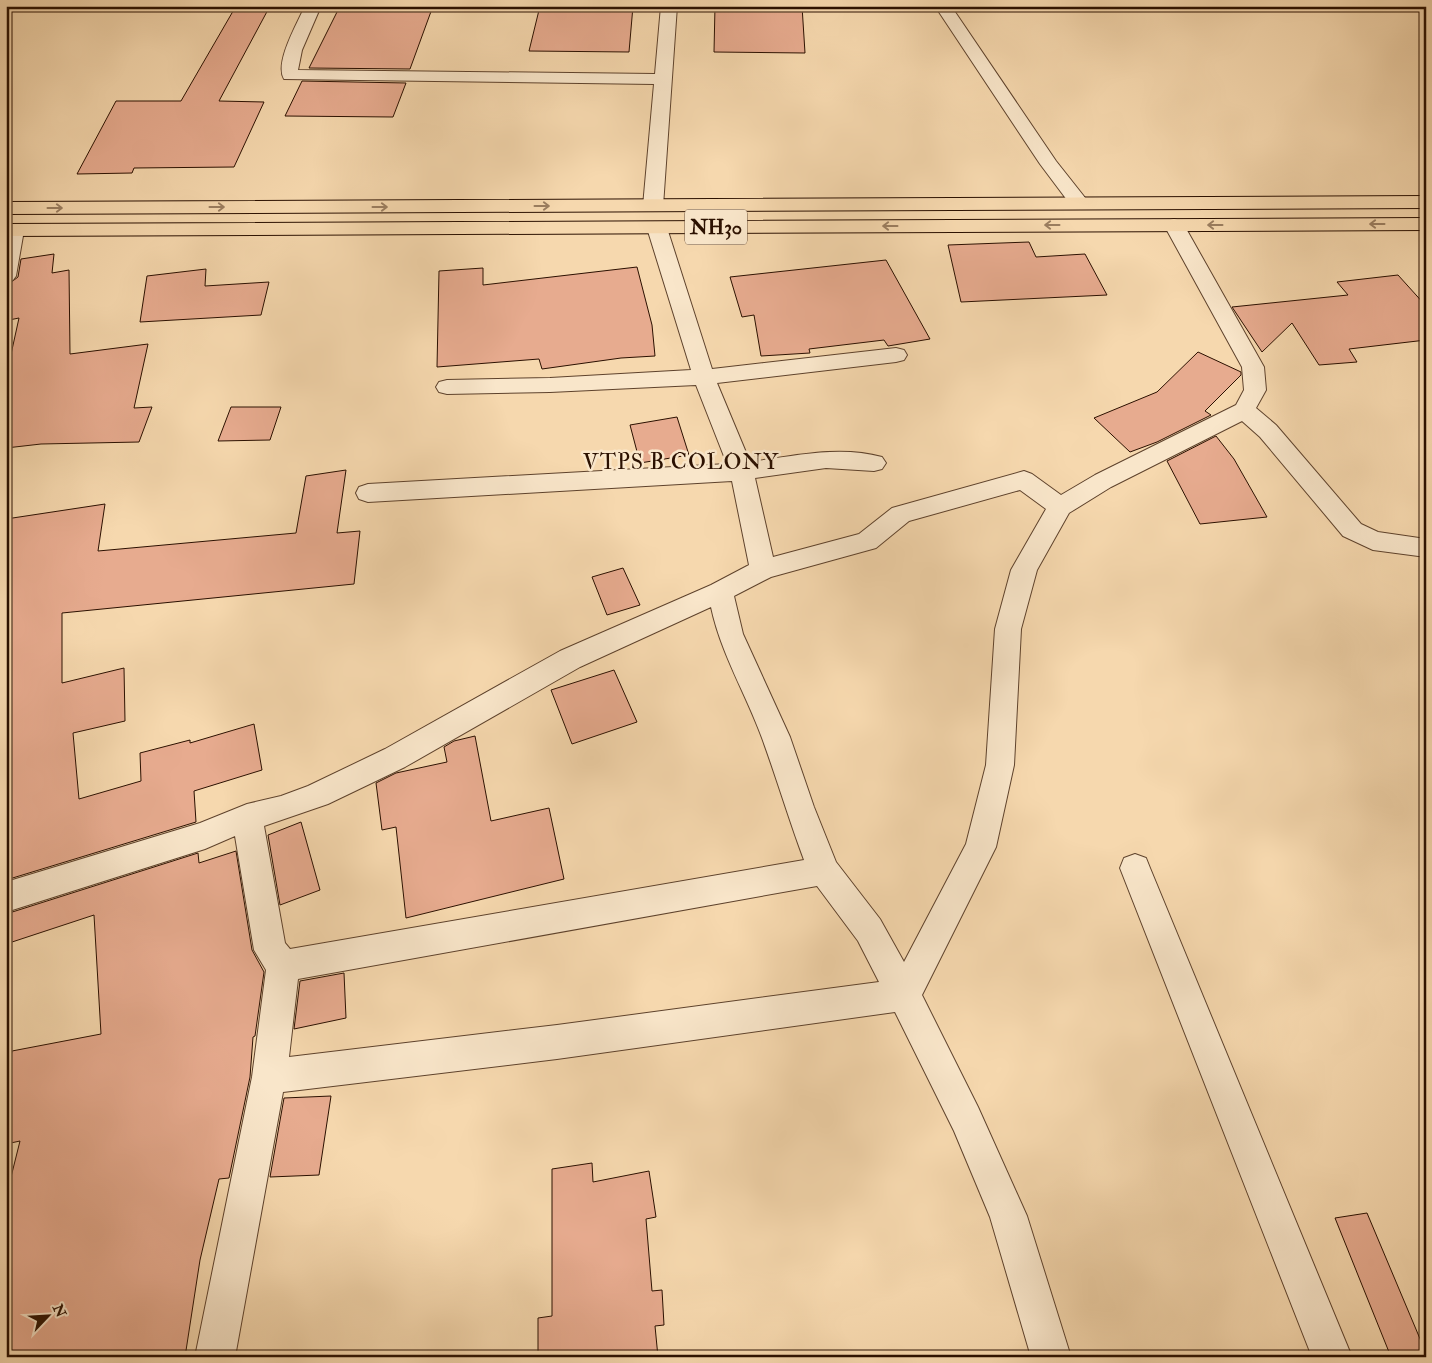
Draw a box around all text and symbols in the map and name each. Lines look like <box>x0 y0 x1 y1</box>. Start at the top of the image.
one-way arrow <box>534 201 550 211</box>
one-way arrow <box>209 202 225 212</box>
one-way arrow <box>372 202 388 212</box>
one-way arrow <box>46 203 63 213</box>
road number: NH30 <box>685 210 747 244</box>
one-way arrow <box>1369 219 1386 229</box>
one-way arrow <box>1207 220 1223 230</box>
one-way arrow <box>882 221 898 231</box>
one-way arrow <box>1044 221 1060 230</box>
district label: VTPS B COLONY <box>583 448 779 476</box>
north arrow <box>22 1290 72 1340</box>
text: N <box>49 1301 70 1320</box>

